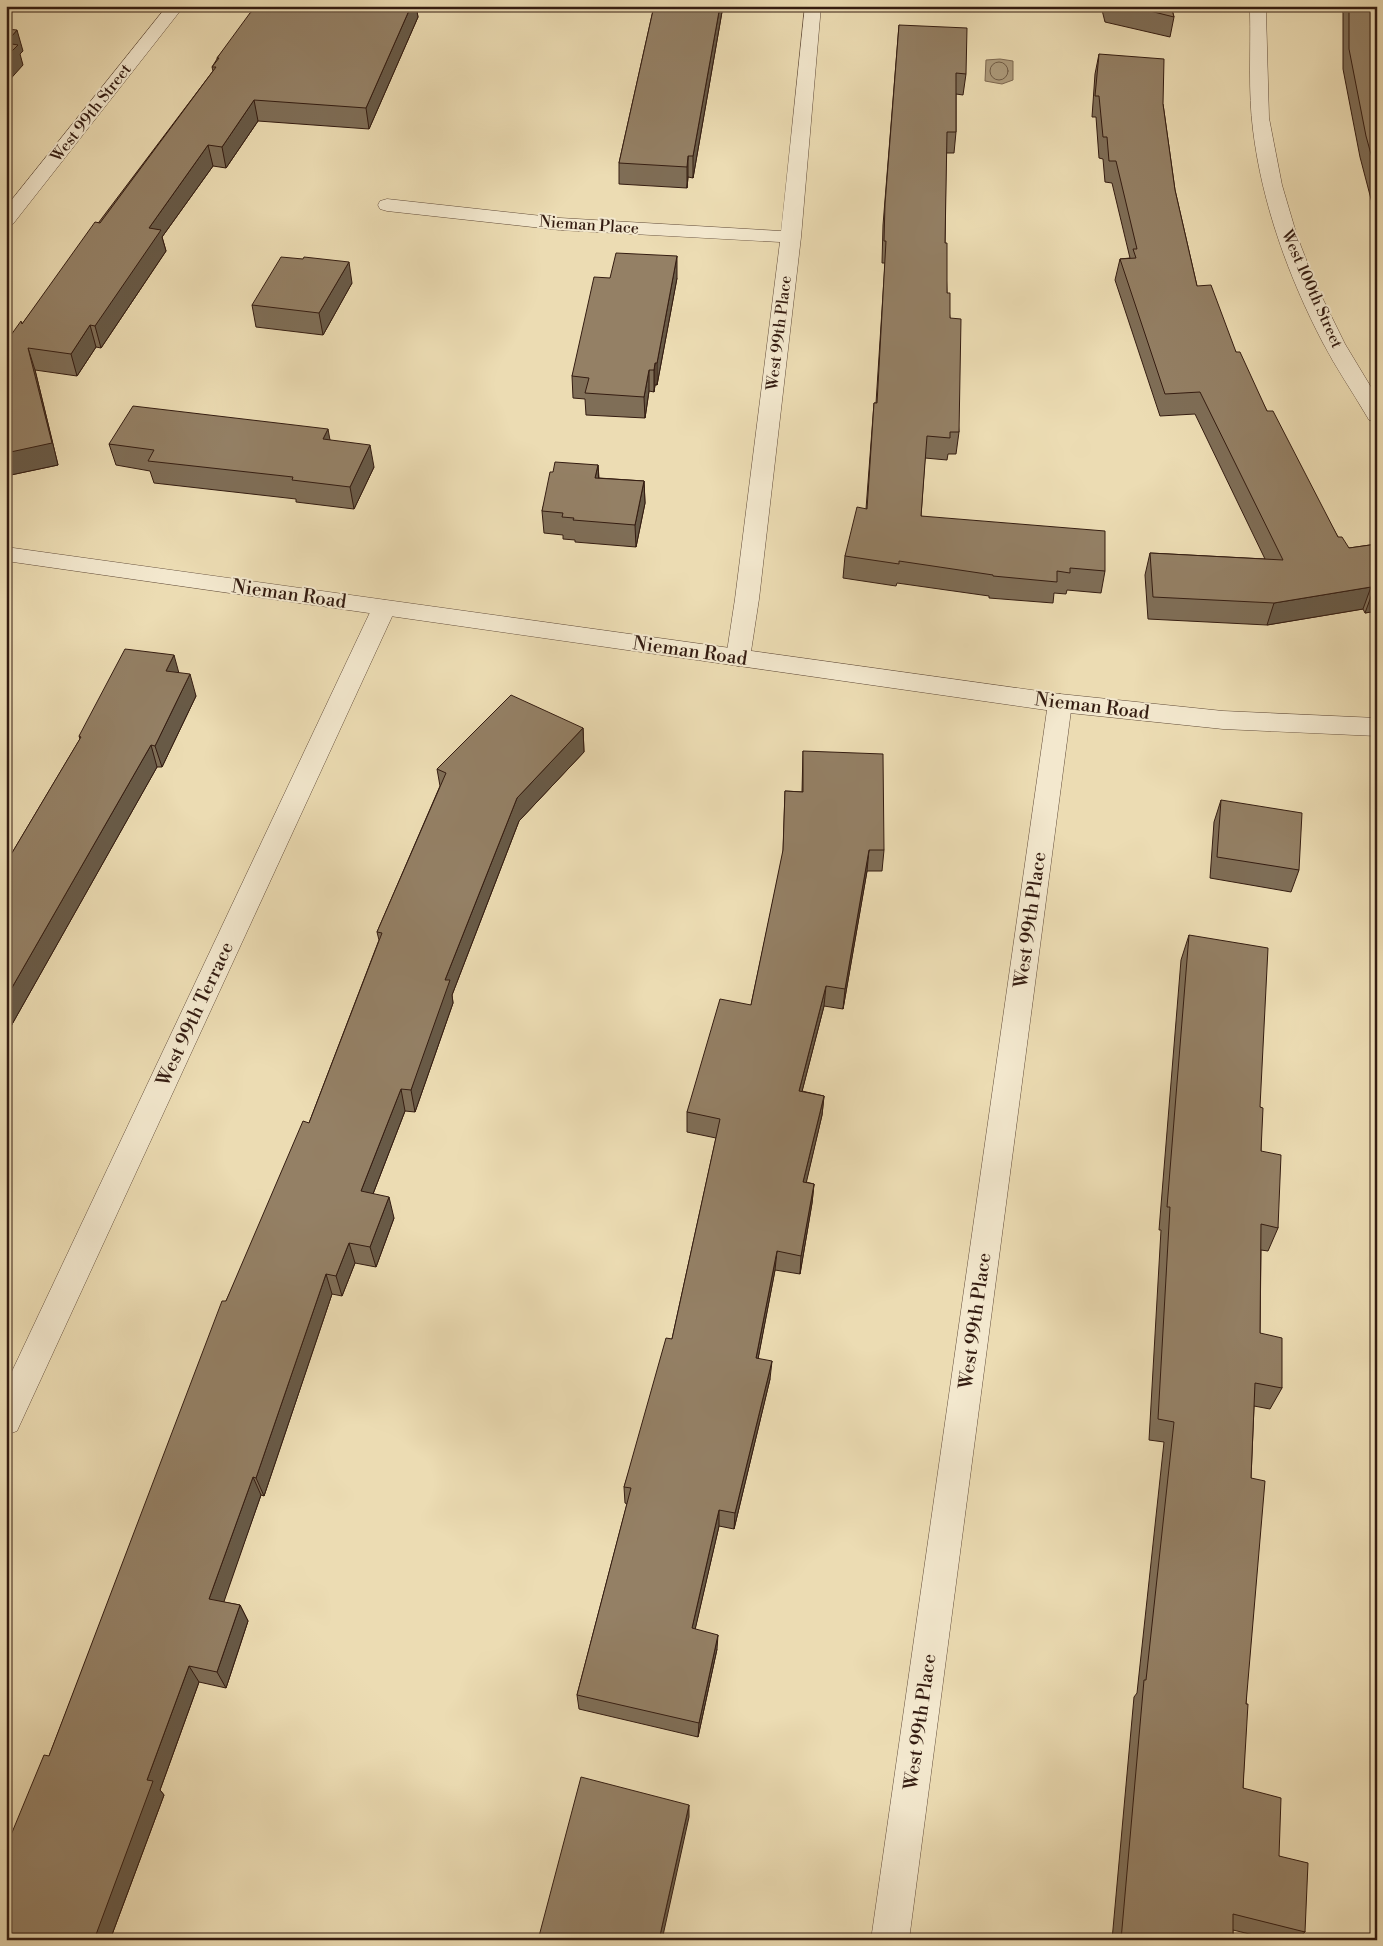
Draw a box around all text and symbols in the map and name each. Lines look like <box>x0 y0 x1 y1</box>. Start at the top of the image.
street label: West 99th Street <box>46 60 136 167</box>
street label: Nieman Place <box>538 212 640 238</box>
street label: West 100th Street <box>1277 226 1347 352</box>
street label: West 99th Place <box>762 274 796 393</box>
street label: Nieman Road <box>230 574 348 614</box>
street label: Nieman Road <box>631 631 749 671</box>
street label: Nieman Road <box>1033 687 1151 725</box>
street label: West 99th Place <box>1008 850 1051 991</box>
street label: West 99th Terrace <box>151 938 239 1091</box>
street label: West 99th Place <box>953 1251 996 1392</box>
street label: West 99th Place <box>898 1652 941 1793</box>

